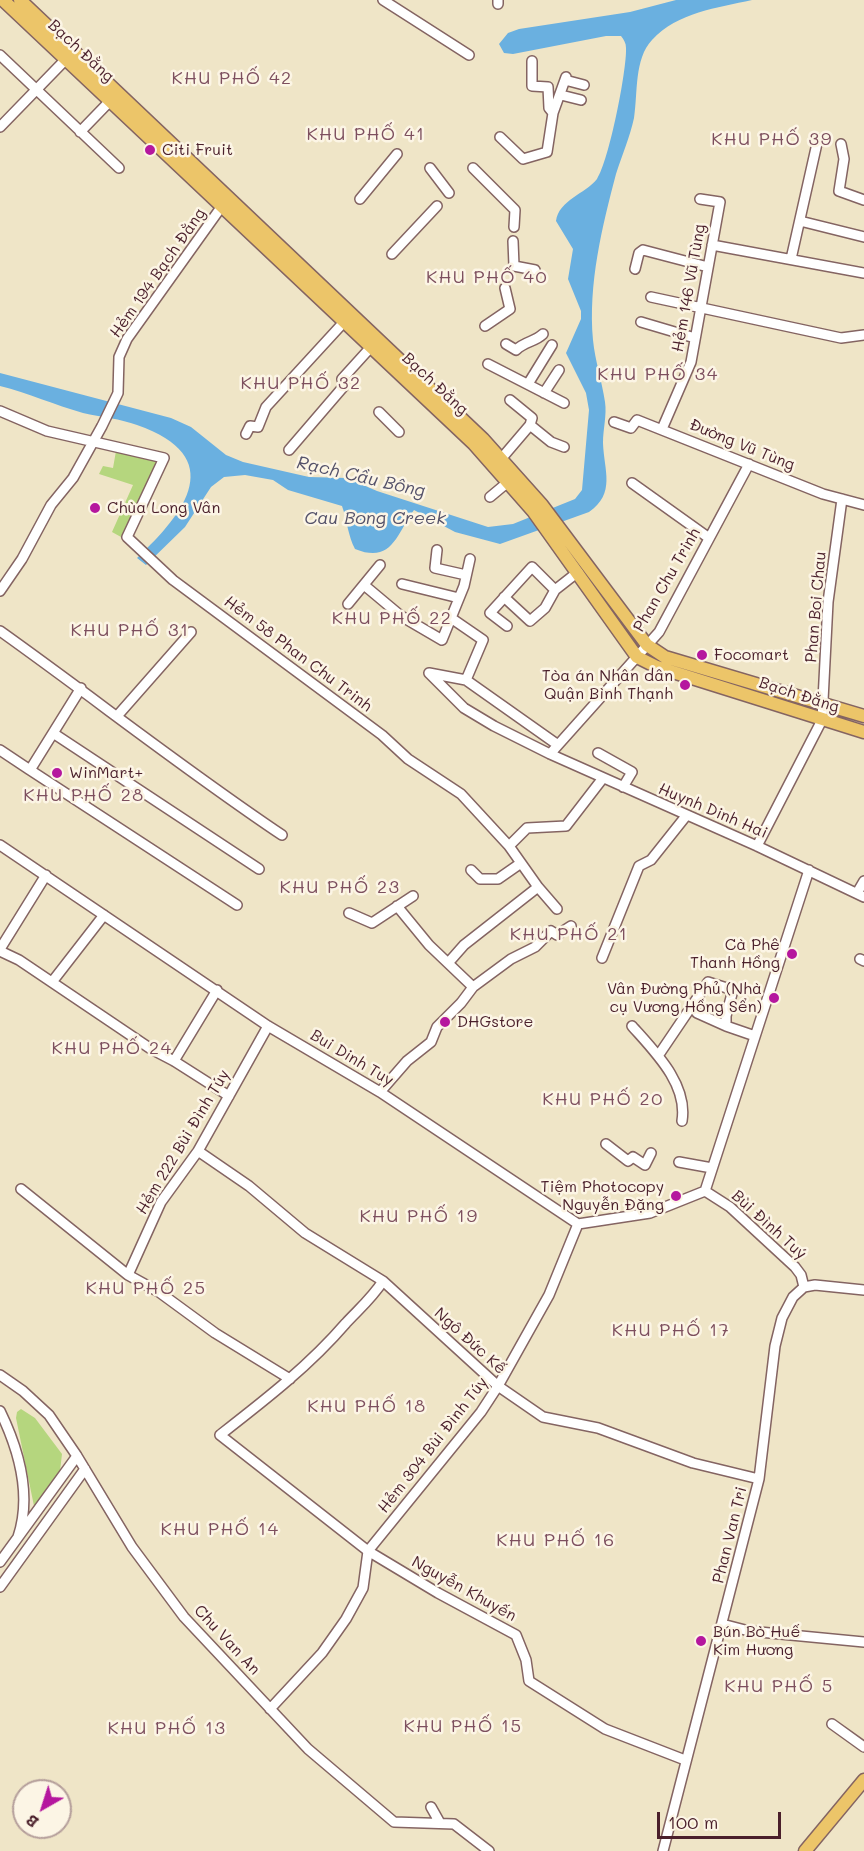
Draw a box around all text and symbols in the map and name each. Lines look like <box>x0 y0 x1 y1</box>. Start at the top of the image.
street label: Bạch Đằng <box>44 16 118 86</box>
district label: KHU PHỐ 42 <box>172 67 292 89</box>
district label: KHU PHỐ 41 <box>307 123 425 145</box>
district label: KHU PHỐ 39 <box>711 128 833 150</box>
place label: Citi Fruit <box>162 140 233 160</box>
marker: Citi Fruit <box>143 143 157 157</box>
street label: Hẻm 194 Bạch Đằng <box>106 205 210 341</box>
street label: Hẻm 146 Vũ Tùng <box>668 222 710 354</box>
district label: KHU PHỐ 40 <box>426 266 548 288</box>
street label: Bạch Đằng <box>398 349 472 419</box>
district label: KHU PHỐ 34 <box>597 363 719 385</box>
district label: KHU PHỐ 32 <box>241 372 361 394</box>
street label: Đường Vũ Tùng <box>686 415 798 475</box>
water label: Rạch Cầu Bông <box>295 452 427 502</box>
place label: Chùa Long Vân <box>107 498 220 518</box>
marker: Chùa Long Vân <box>88 501 102 515</box>
water label: Cau Bong Creek <box>304 507 446 529</box>
street label: Phan Chu Trinh <box>629 525 705 635</box>
street label: Phan Boi Chau <box>802 551 830 663</box>
street label: Hẻm 58 Phan Chu Trinh <box>220 592 376 716</box>
district label: KHU PHỐ 22 <box>332 607 452 629</box>
district label: KHU PHỐ 31 <box>71 619 189 641</box>
place label: Focomart <box>714 645 789 665</box>
marker: Focomart <box>695 648 709 662</box>
place label: Tòa án Nhân dân Quận Bình Thạnh <box>542 666 673 704</box>
street label: Bạch Đằng <box>757 673 841 717</box>
marker: Tòa án Nhân dân Quận Bình Thạnh <box>678 678 692 692</box>
place label: WinMart+ <box>69 763 143 783</box>
marker: WinMart+ <box>50 766 64 780</box>
street label: Huynh Dinh Hai <box>656 779 770 843</box>
district label: KHU PHỐ 28 <box>23 784 145 806</box>
district label: KHU PHỐ 23 <box>280 876 400 898</box>
district label: KHU PHỐ 21 <box>510 923 628 945</box>
place label: Cà Phê Thanh Hồng <box>690 935 780 973</box>
marker: Cà Phê Thanh Hồng <box>785 947 799 961</box>
place label: Vân Đường Phủ (Nhà cụ Vương Hồng Sển) <box>607 979 762 1017</box>
marker: Vân Đường Phủ (Nhà cụ Vương Hồng Sển) <box>767 991 781 1005</box>
place label: DHGstore <box>457 1012 533 1032</box>
marker: DHGstore <box>438 1015 452 1029</box>
street label: Bui Dinh Tuy <box>307 1026 397 1090</box>
district label: KHU PHỐ 24 <box>52 1037 172 1059</box>
street label: Hẻm 222 Bùi Đình Túy <box>132 1066 234 1218</box>
district label: KHU PHỐ 20 <box>542 1088 664 1110</box>
place label: Tiệm Photocopy Nguyễn Đặng <box>540 1177 664 1215</box>
street label: Bùi Đình Tuý <box>728 1186 810 1264</box>
marker: Tiệm Photocopy Nguyễn Đặng <box>669 1189 683 1203</box>
district label: KHU PHỐ 19 <box>359 1205 479 1227</box>
district label: KHU PHỐ 25 <box>86 1277 206 1299</box>
street label: Ngô Đức Kế <box>430 1304 510 1378</box>
district label: KHU PHỐ 17 <box>612 1319 730 1341</box>
street label: Hẻm 304 Bùi Đình Túy <box>374 1373 492 1517</box>
district label: KHU PHỐ 18 <box>307 1395 427 1417</box>
street label: Phan Van Tri <box>709 1485 751 1585</box>
district label: KHU PHỐ 14 <box>161 1518 279 1540</box>
district label: KHU PHỐ 16 <box>496 1529 616 1551</box>
street label: Nguyễn Khuyến <box>408 1552 520 1626</box>
street label: Chu Van An <box>190 1601 264 1679</box>
place label: Bún Bò Huế Kim Hương <box>713 1622 800 1660</box>
marker: Bún Bò Huế Kim Hương <box>694 1634 708 1648</box>
district label: KHU PHỐ 5 <box>724 1675 834 1697</box>
district label: KHU PHỐ 15 <box>404 1715 522 1737</box>
district label: KHU PHỐ 13 <box>108 1717 226 1739</box>
north arrow <box>12 1779 72 1839</box>
scale bar <box>660 1800 784 1838</box>
text: B <box>21 1810 42 1833</box>
text: 100 m <box>668 1810 718 1834</box>

